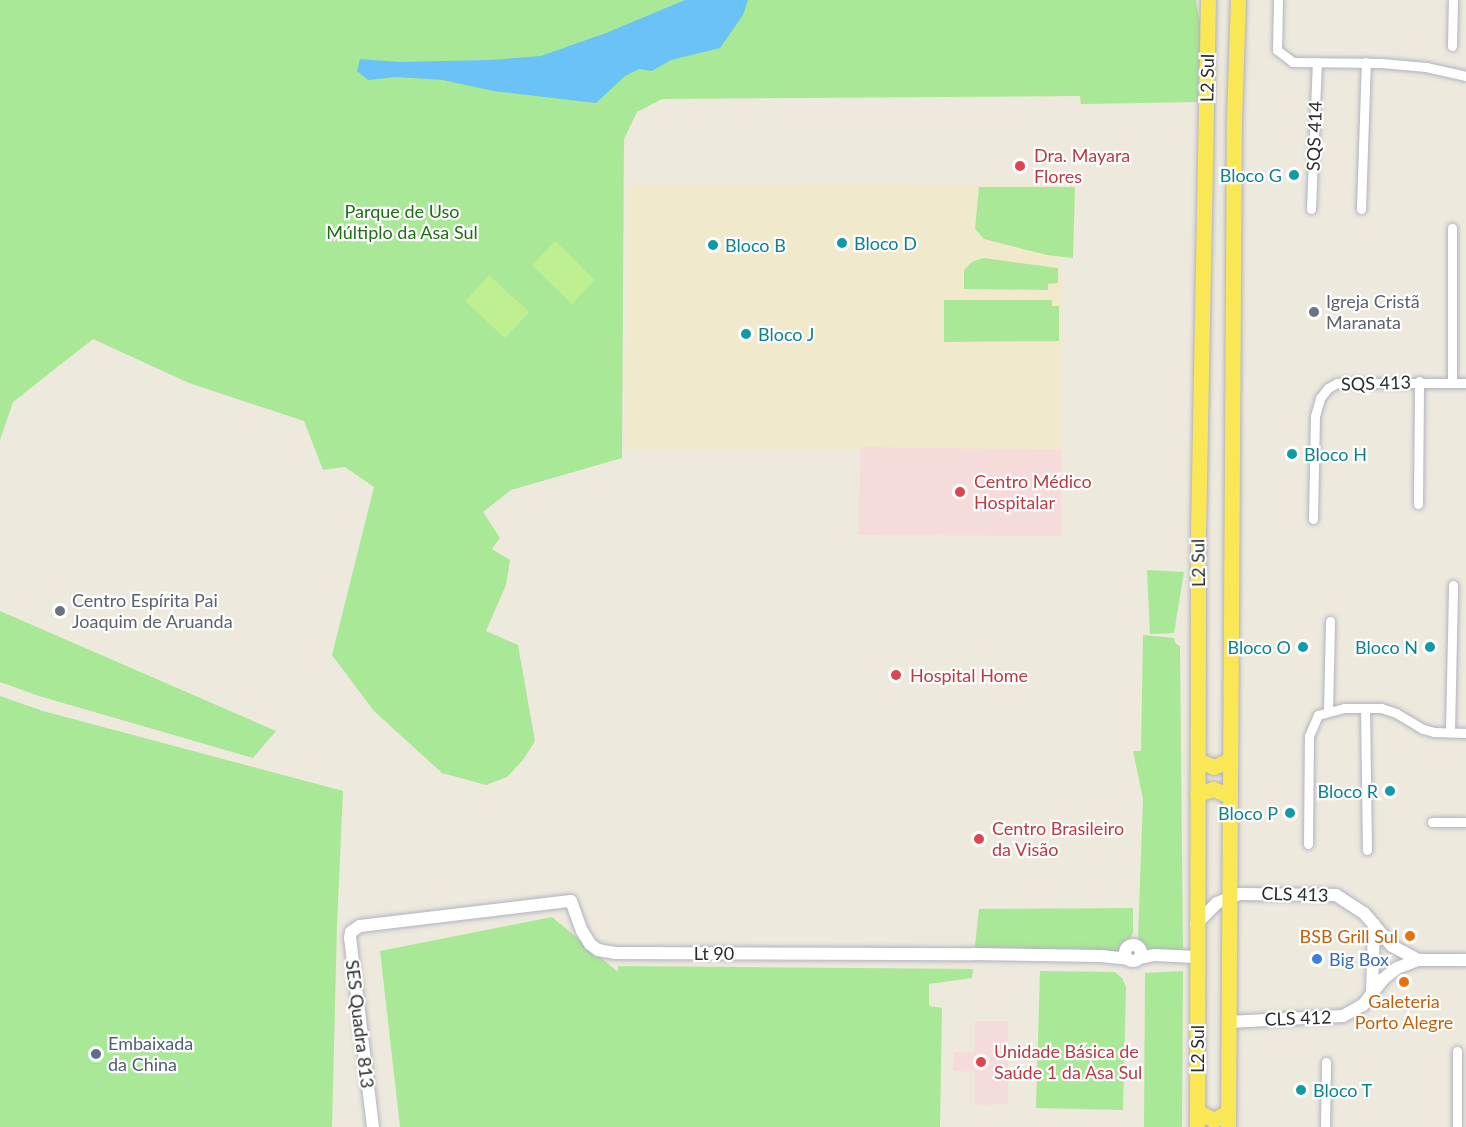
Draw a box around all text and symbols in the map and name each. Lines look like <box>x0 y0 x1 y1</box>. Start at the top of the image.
street label: L2 Sul <box>1196 54 1218 102</box>
street label: SQS 414 <box>1302 101 1326 171</box>
place label: Dra. Mayara Flores <box>1034 145 1130 188</box>
marker: Dra. Mayara Flores <box>1011 157 1029 175</box>
place label: Bloco G <box>1220 164 1282 186</box>
marker: Bloco G <box>1287 168 1301 182</box>
park label: Parque de Uso Múltiplo da Asa Sul <box>326 201 478 244</box>
place label: Bloco D <box>854 232 917 254</box>
place label: Bloco B <box>725 234 786 256</box>
marker: Bloco D <box>835 236 849 250</box>
marker: Bloco B <box>706 238 720 252</box>
place label: Igreja Cristã Maranata <box>1326 291 1420 334</box>
marker: Igreja Cristã Maranata <box>1307 305 1321 319</box>
place label: Bloco J <box>758 323 815 345</box>
marker: Bloco J <box>739 327 753 341</box>
street label: SQS 413 <box>1341 371 1411 395</box>
place label: Bloco H <box>1304 443 1367 465</box>
marker: Bloco H <box>1285 447 1299 461</box>
place label: Centro Médico Hospitalar <box>974 471 1092 514</box>
marker: Centro Médico Hospitalar <box>951 483 969 501</box>
street label: L2 Sul <box>1187 539 1209 587</box>
place label: Centro Espírita Pai Joaquim de Aruanda <box>72 590 233 632</box>
marker: Centro Espírita Pai Joaquim de Aruanda <box>53 604 67 618</box>
place label: Bloco O <box>1227 636 1291 658</box>
place label: Bloco N <box>1355 636 1418 658</box>
marker: Bloco O <box>1296 640 1310 654</box>
marker: Bloco N <box>1423 640 1437 654</box>
place label: Hospital Home <box>910 664 1028 686</box>
marker: Hospital Home <box>887 666 905 684</box>
place label: Bloco R <box>1318 780 1378 802</box>
marker: Bloco R <box>1383 784 1397 798</box>
place label: Bloco P <box>1218 802 1278 824</box>
marker: Bloco P <box>1283 806 1297 820</box>
place label: Centro Brasileiro da Visão <box>992 818 1124 860</box>
marker: Centro Brasileiro da Visão <box>970 830 988 848</box>
street label: CLS 413 <box>1261 882 1329 906</box>
place label: BSB Grill Sul <box>1300 925 1398 947</box>
marker: BSB Grill Sul <box>1403 929 1417 943</box>
street label: Lt 90 <box>694 942 734 964</box>
place label: Big Box <box>1329 948 1389 970</box>
marker: Big Box <box>1310 952 1324 966</box>
street label: SES Quadra 813 <box>341 959 379 1089</box>
marker: Galeteria Porto Alegre <box>1397 975 1411 989</box>
place label: Galeteria Porto Alegre <box>1354 991 1454 1034</box>
street label: CLS 412 <box>1264 1006 1332 1030</box>
street label: L2 Sul <box>1186 1025 1208 1073</box>
place label: Embaixada da China <box>108 1033 193 1076</box>
place label: Unidade Básica de Saúde 1 da Asa Sul <box>994 1041 1143 1084</box>
marker: Embaixada da China <box>89 1047 103 1061</box>
marker: Unidade Básica de Saúde 1 da Asa Sul <box>972 1053 990 1071</box>
place label: Bloco T <box>1313 1079 1373 1101</box>
marker: Bloco T <box>1294 1083 1308 1097</box>

